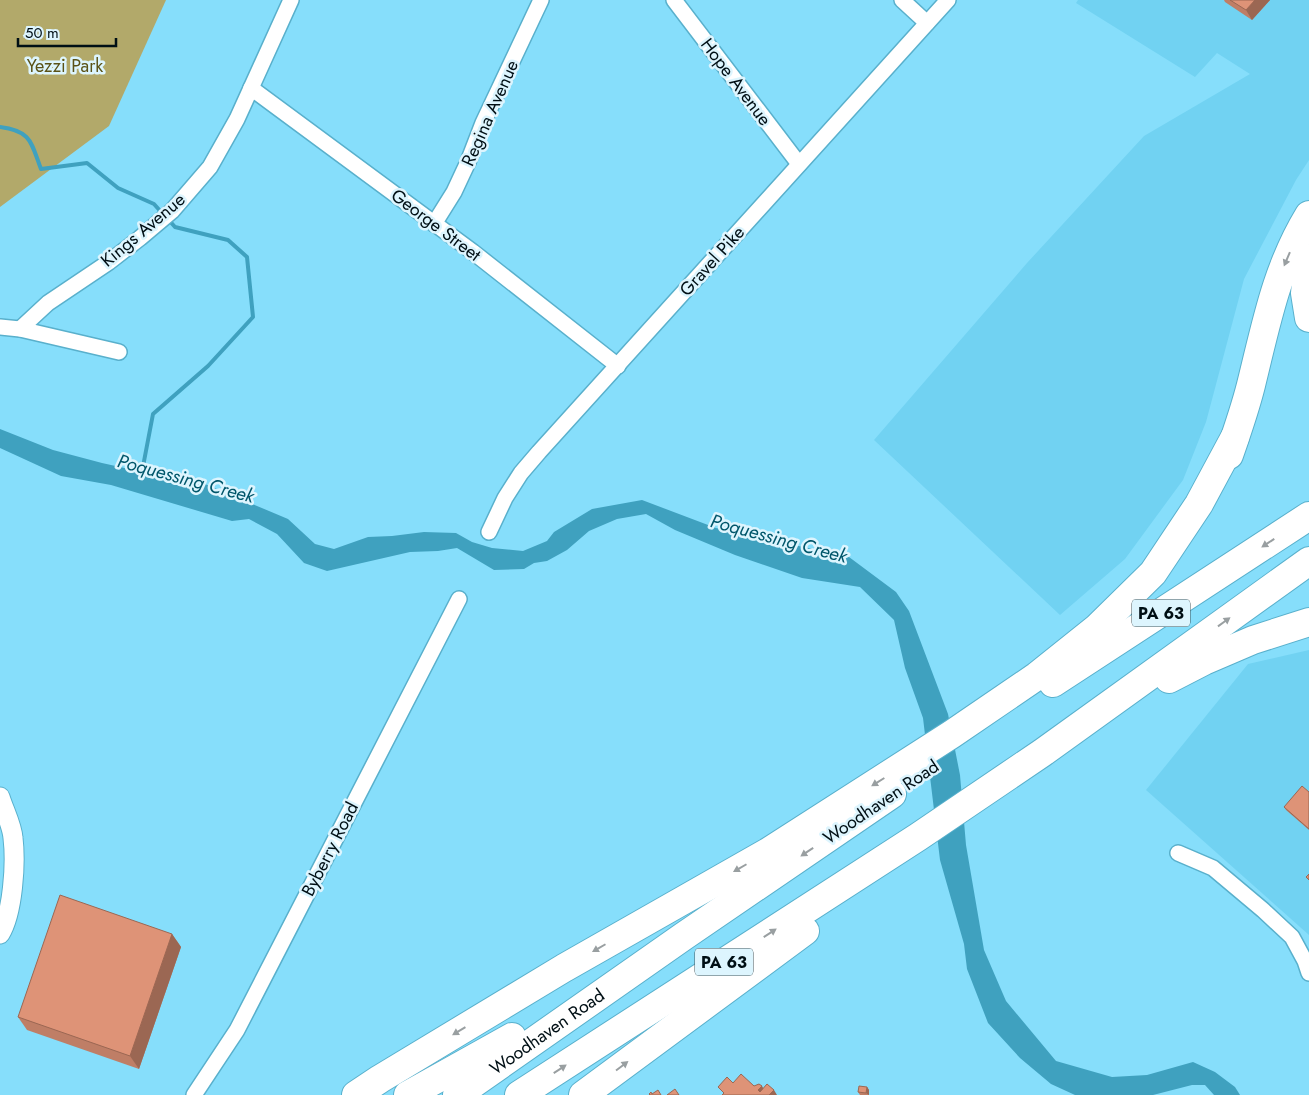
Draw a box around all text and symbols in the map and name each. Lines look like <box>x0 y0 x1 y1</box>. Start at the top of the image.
scale bar <box>18 15 115 47</box>
text: 50 m <box>25 22 59 44</box>
street label: Hope Avenue <box>694 33 778 131</box>
park label: Yezzi Park <box>27 53 103 79</box>
street label: Regina Avenue <box>455 56 525 170</box>
street label: George Street <box>386 182 487 268</box>
street label: Kings Avenue <box>95 187 191 273</box>
street label: Gravel Pike <box>673 220 751 302</box>
one-way arrow <box>1282 252 1290 266</box>
water label: Poquessing Creek <box>114 447 258 510</box>
water label: Poquessing Creek <box>707 507 851 570</box>
one-way arrow <box>1262 538 1275 548</box>
road number: PA 63 <box>1132 600 1190 626</box>
one-way arrow <box>1217 617 1230 628</box>
street label: Woodhaven Road <box>818 753 944 851</box>
one-way arrow <box>871 777 884 787</box>
street label: Byberry Road <box>295 797 365 901</box>
one-way arrow <box>800 847 814 857</box>
one-way arrow <box>733 863 746 872</box>
one-way arrow <box>763 928 777 937</box>
one-way arrow <box>592 944 605 953</box>
road number: PA 63 <box>695 949 753 976</box>
street label: Woodhaven Road <box>484 983 610 1081</box>
one-way arrow <box>453 1027 466 1036</box>
one-way arrow <box>615 1061 629 1071</box>
one-way arrow <box>553 1064 567 1073</box>

